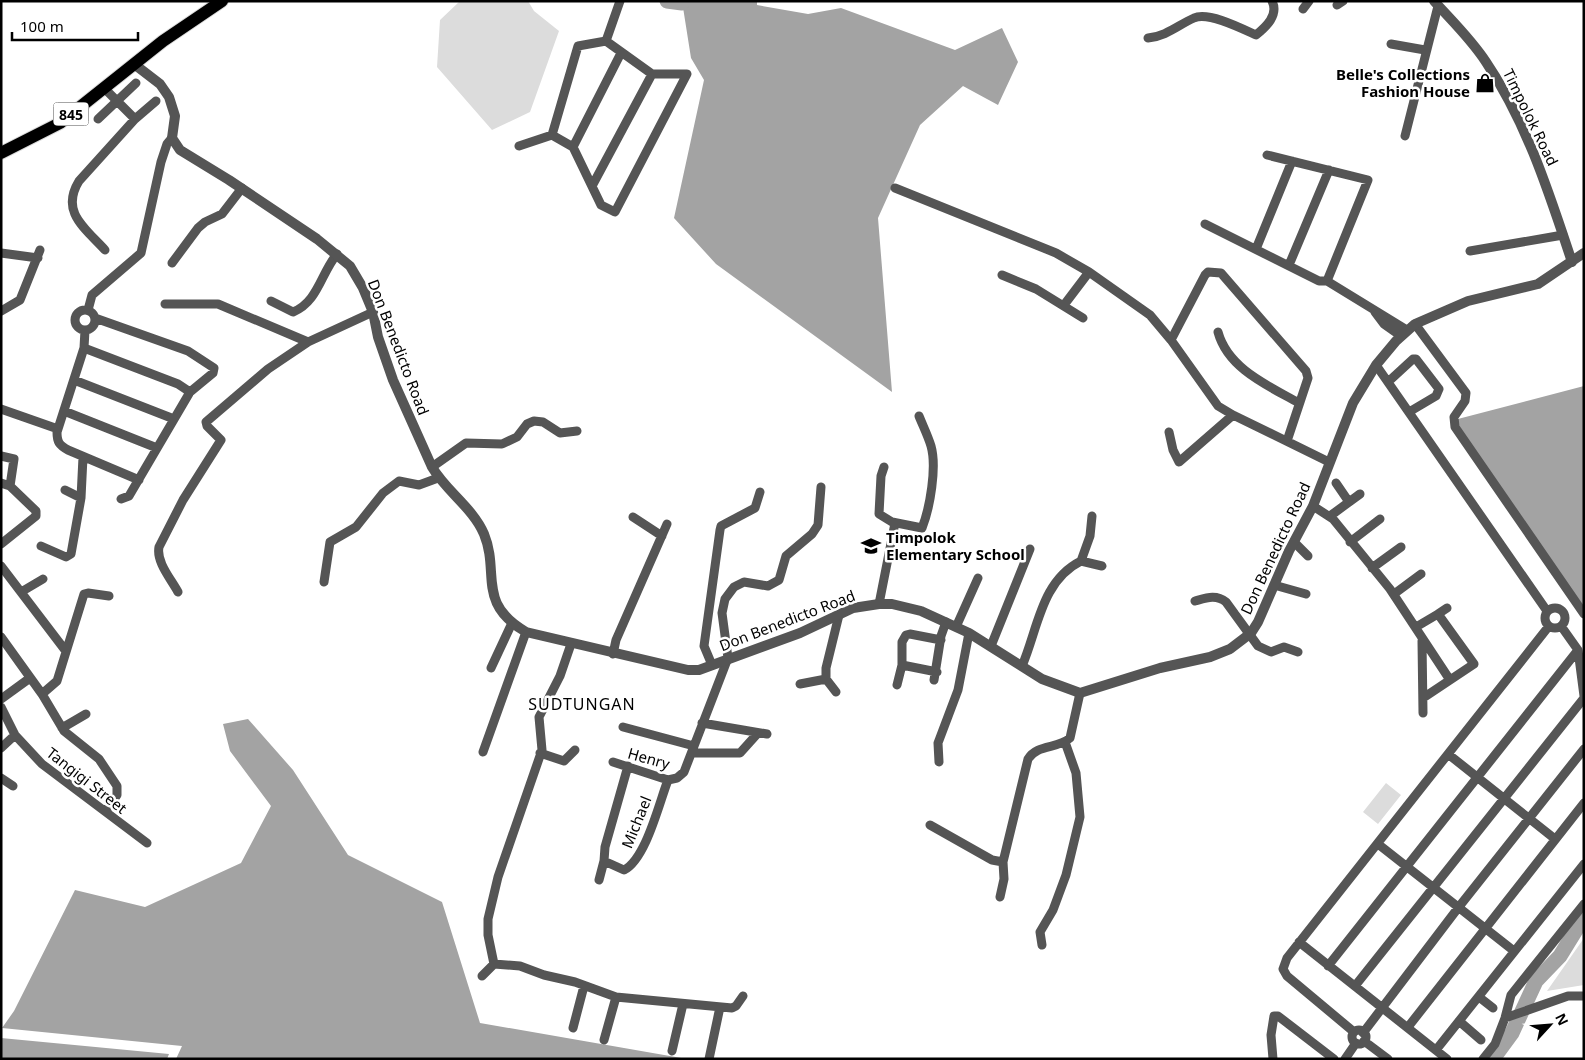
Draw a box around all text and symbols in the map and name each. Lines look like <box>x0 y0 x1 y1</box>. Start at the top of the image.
scale bar <box>12 10 139 42</box>
text: 100 m <box>20 16 64 36</box>
place label: Belle's Collections Fashion House <box>1336 64 1470 101</box>
street label: Timpolok Road <box>1499 65 1563 169</box>
shop icon: Belle's Collections Fashion House <box>1474 72 1496 94</box>
road number: 845 <box>54 102 88 126</box>
street label: Don Benedicto Road <box>364 276 434 418</box>
street label: Don Benedicto Road <box>1236 479 1314 617</box>
place label: Timpolok Elementary School <box>886 527 1025 564</box>
school or university icon: Timpolok Elementary School <box>860 535 882 557</box>
street label: Don Benedicto Road <box>716 585 858 655</box>
district label: SUDTUNGAN <box>528 693 636 715</box>
street label: Tangigi Street <box>43 742 132 818</box>
street label: Henry <box>626 743 673 774</box>
street label: Michael <box>616 793 656 851</box>
north arrow <box>1525 1000 1575 1050</box>
text: N <box>1551 1010 1573 1028</box>

